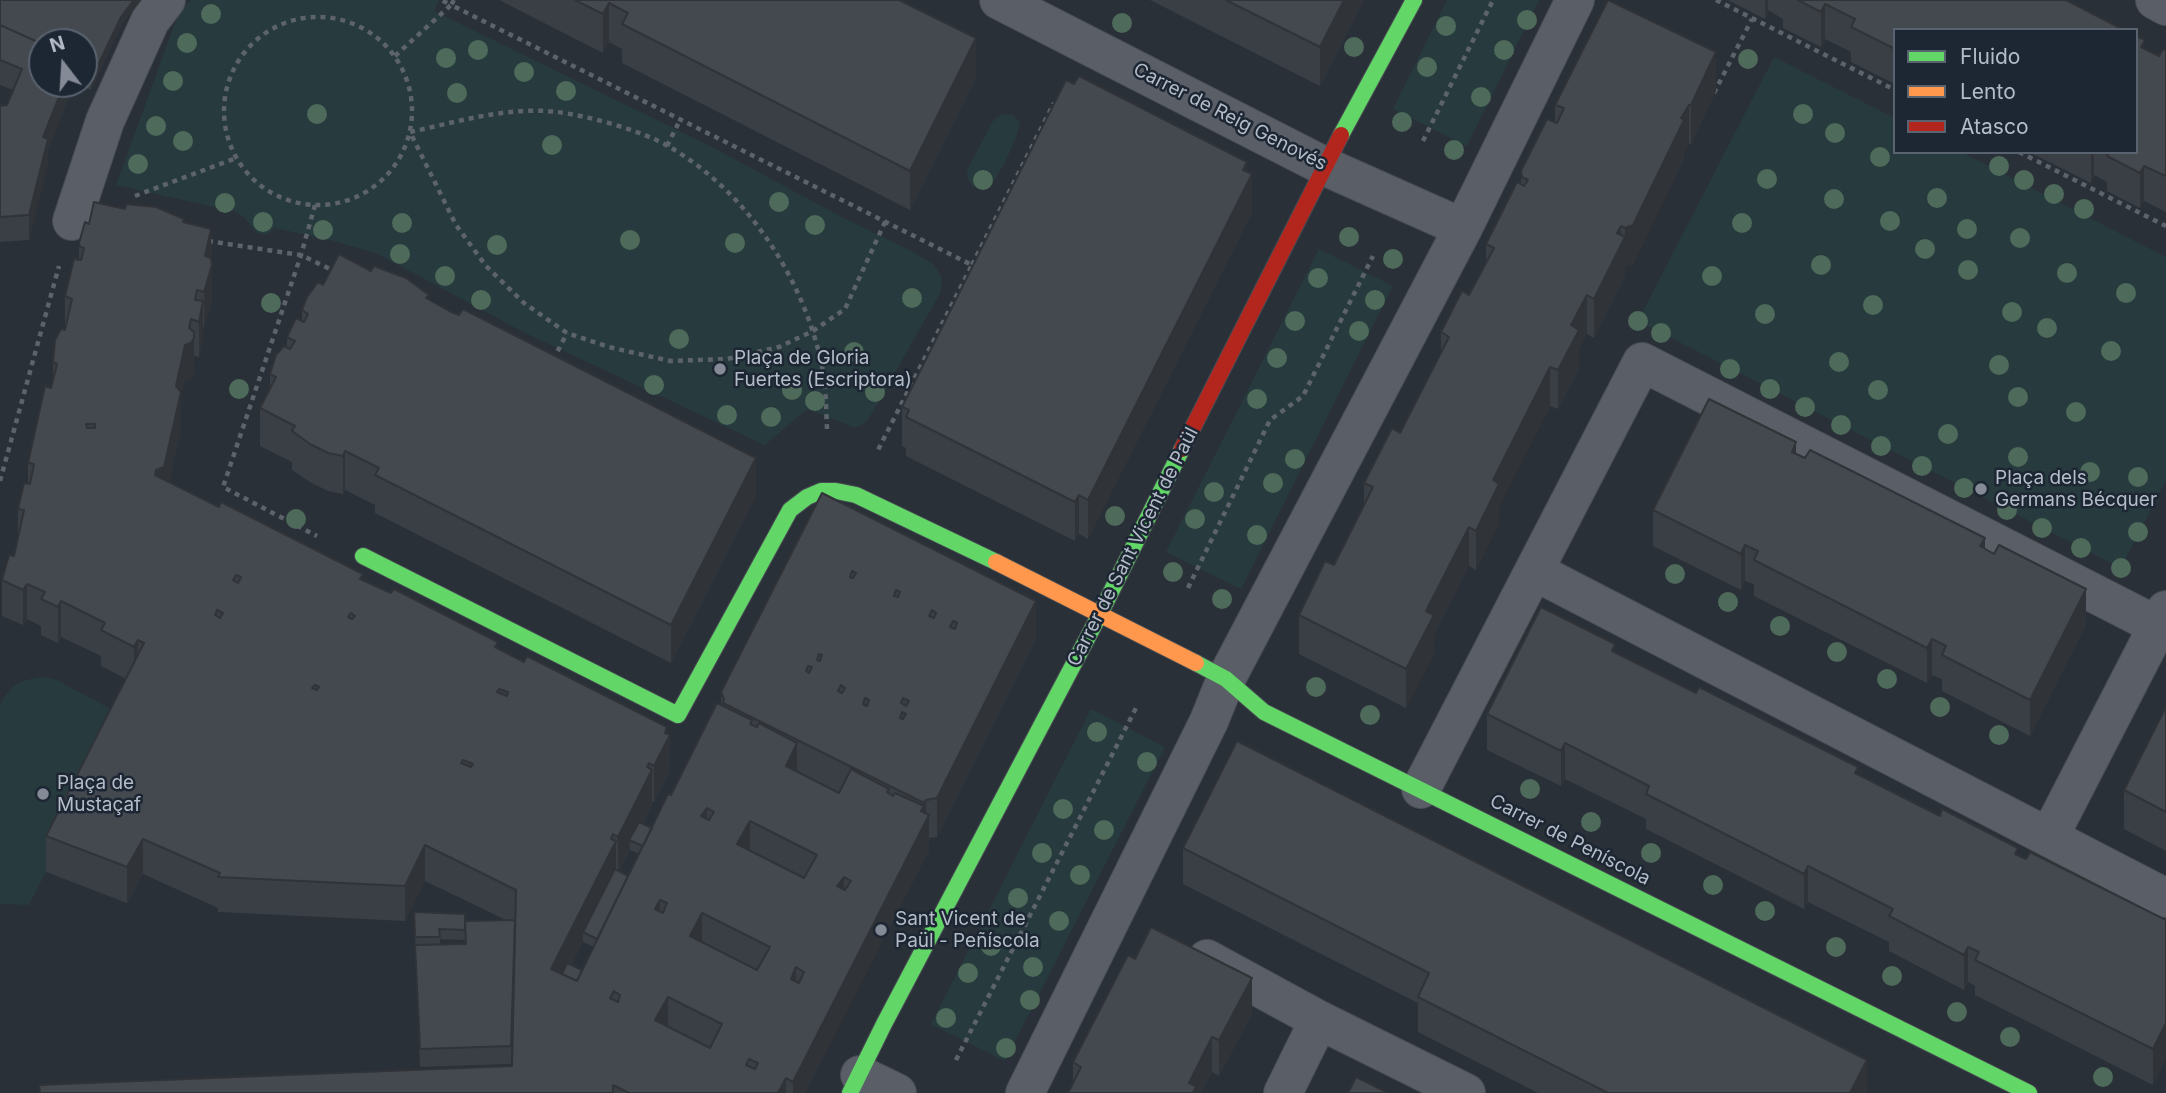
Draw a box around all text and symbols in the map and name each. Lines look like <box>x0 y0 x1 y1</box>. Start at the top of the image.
north arrow <box>28 28 98 98</box>
legend <box>1893 28 2138 154</box>
text: N <box>47 31 68 57</box>
text: Fluido <box>1960 44 2020 69</box>
street label: Carrer de Reig Genovés <box>1129 58 1331 176</box>
text: Lento <box>1960 79 2016 104</box>
text: Atasco <box>1960 114 2029 139</box>
place label: Plaça de Gloria Fuertes (Escriptora) <box>734 347 912 391</box>
marker: Plaça de Gloria Fuertes (Escriptora) <box>712 361 728 377</box>
street label: Carrer de Sant Vicent de Paül <box>1063 424 1203 670</box>
place label: Plaça dels Germans Bécquer <box>1995 467 2157 511</box>
marker: Plaça dels Germans Bécquer <box>1973 481 1989 497</box>
place label: Plaça de Mustaçaf <box>57 772 141 816</box>
marker: Plaça de Mustaçaf <box>35 786 51 802</box>
street label: Carrer de Peníscola <box>1486 790 1654 890</box>
place label: Sant Vicent de Paül - Peñíscola <box>895 908 1040 952</box>
marker: Sant Vicent de Paül - Peñíscola <box>873 922 889 938</box>

